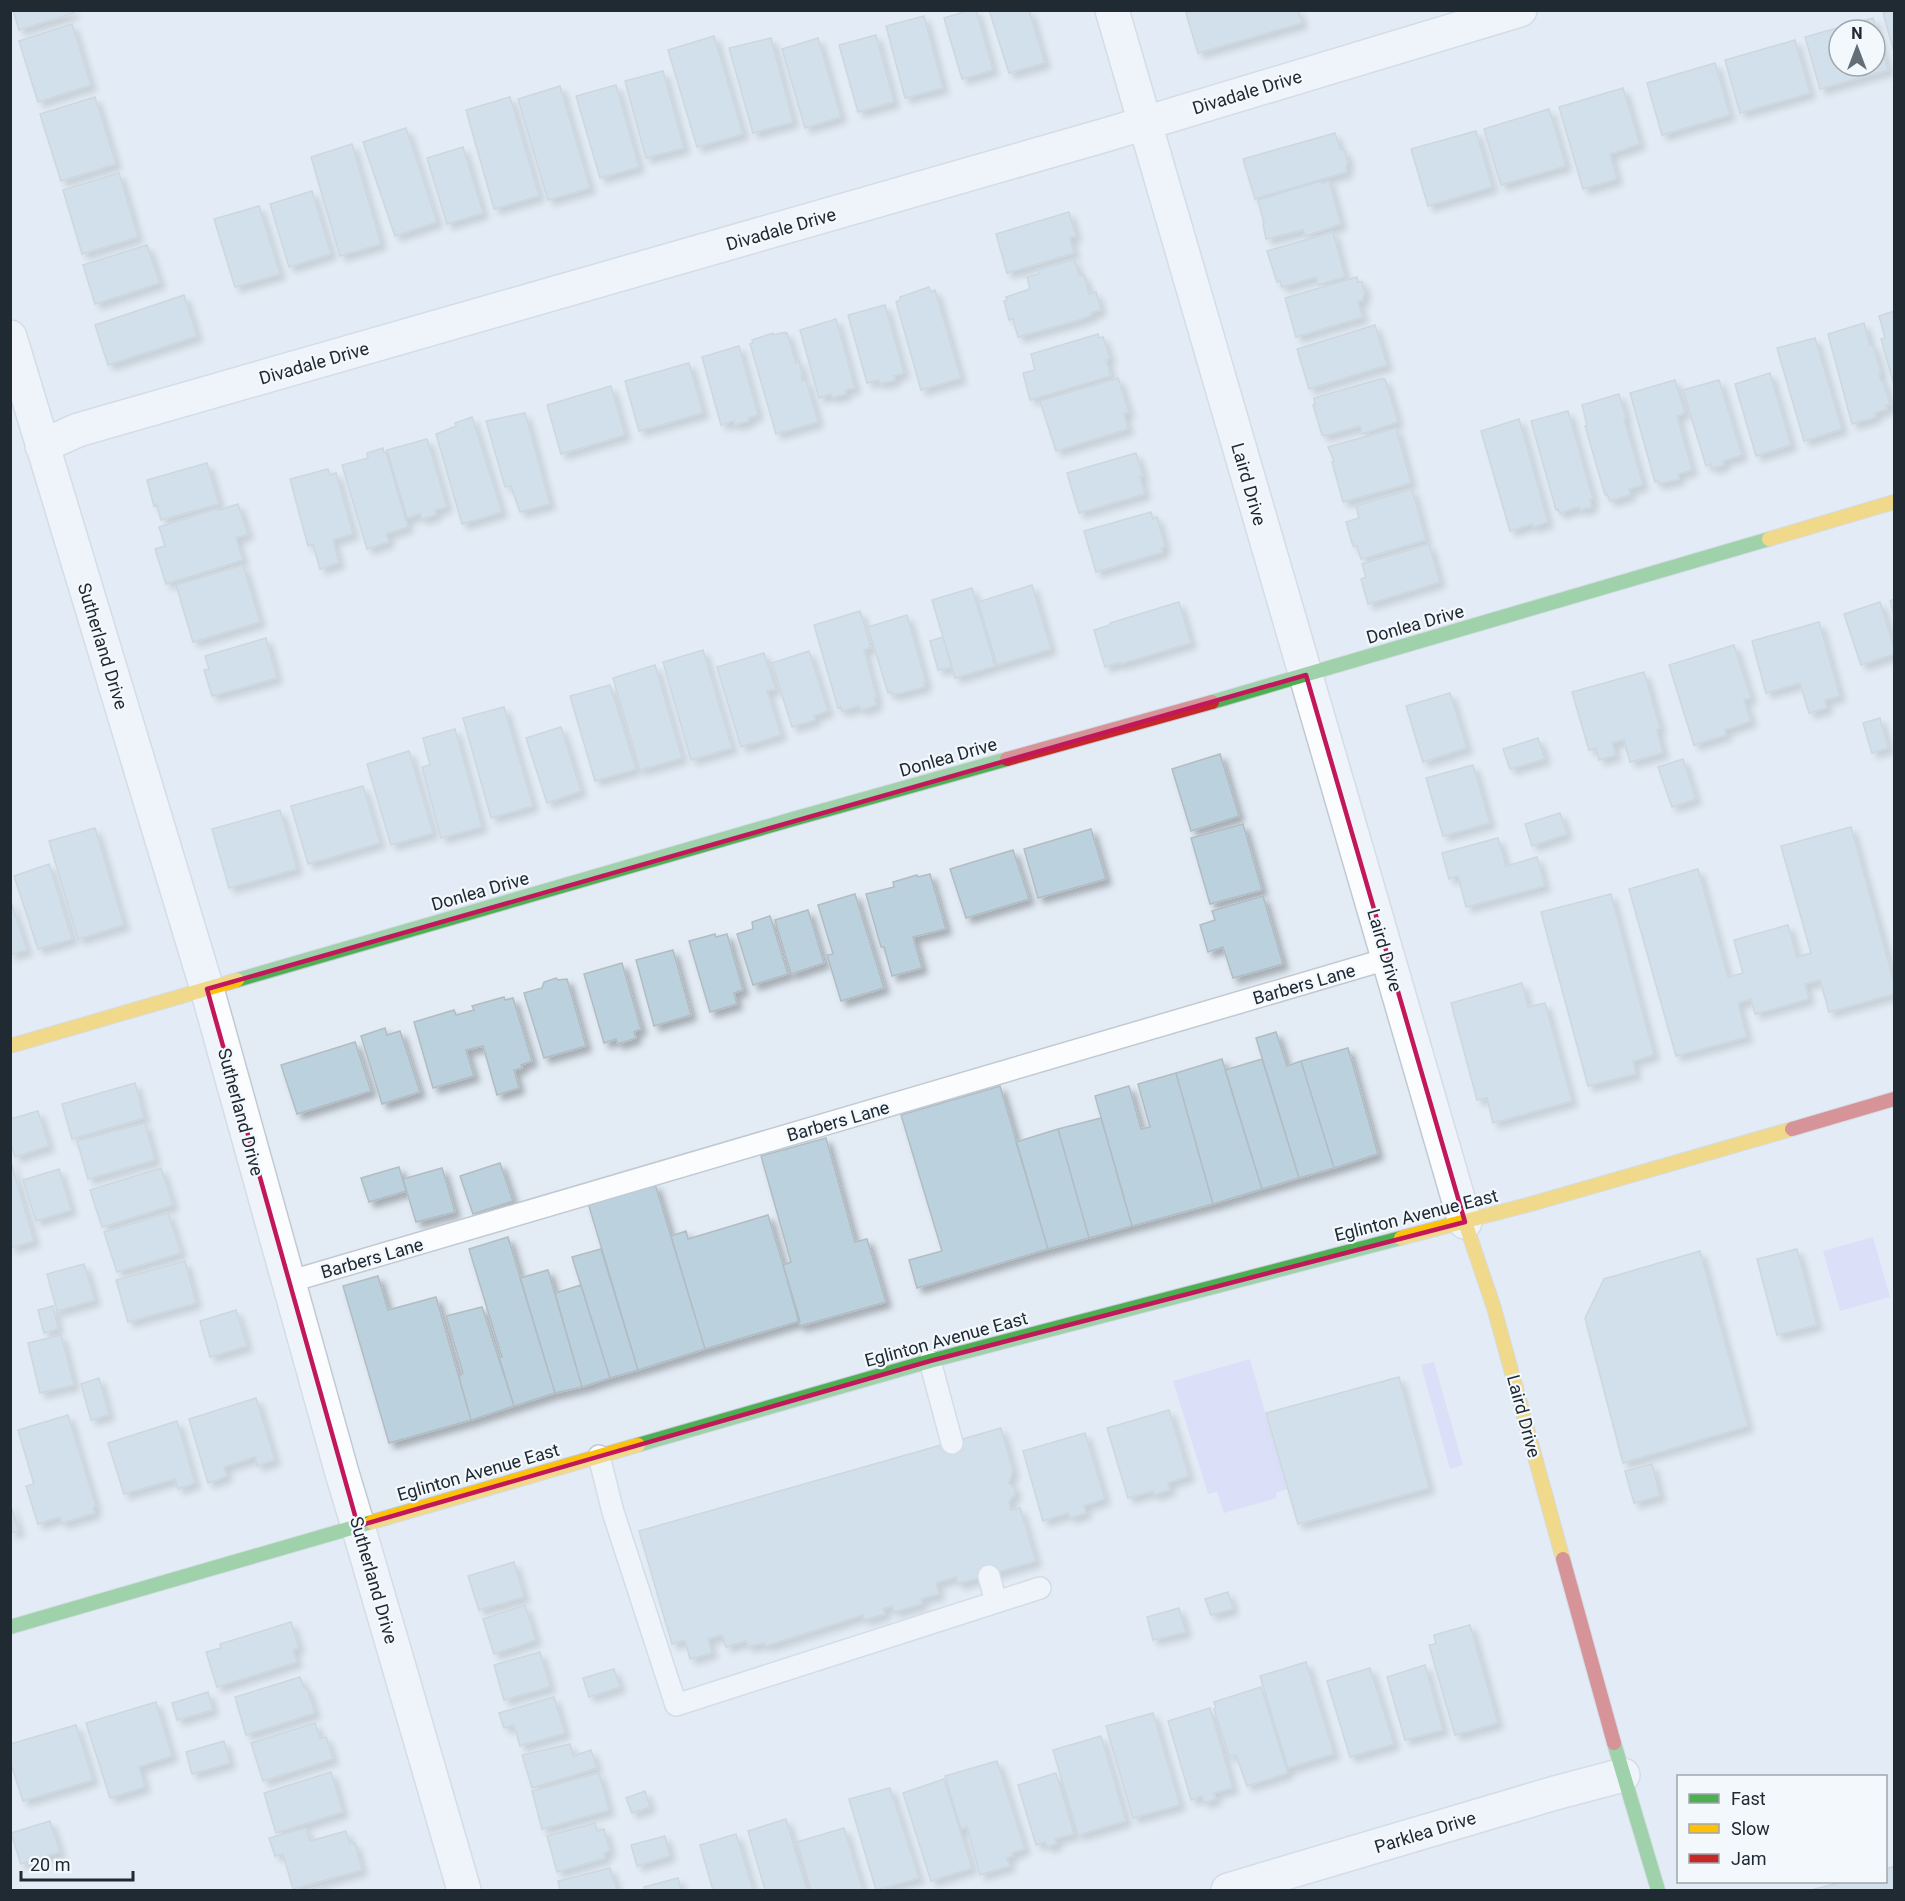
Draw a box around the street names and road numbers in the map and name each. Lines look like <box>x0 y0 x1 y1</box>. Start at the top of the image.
street label: Divadale Drive <box>1190 65 1304 119</box>
street label: Divadale Drive <box>724 203 838 255</box>
street label: Divadale Drive <box>257 337 371 389</box>
street label: Laird Drive <box>1227 440 1271 528</box>
street label: Sutherland Drive <box>74 580 132 712</box>
street label: Donlea Drive <box>1364 600 1466 648</box>
street label: Donlea Drive <box>897 733 999 781</box>
street label: Donlea Drive <box>429 867 531 915</box>
street label: Laird Drive <box>1363 906 1407 994</box>
street label: Barbers Lane <box>1250 959 1358 1009</box>
street label: Sutherland Drive <box>214 1046 268 1178</box>
street label: Barbers Lane <box>784 1096 892 1146</box>
street label: Eglinton Avenue East <box>1332 1184 1500 1245</box>
street label: Barbers Lane <box>318 1233 426 1283</box>
street label: Eglinton Avenue East <box>862 1307 1030 1371</box>
street label: Laird Drive <box>1503 1372 1545 1460</box>
street label: Eglinton Avenue East <box>394 1439 562 1505</box>
street label: Sutherland Drive <box>346 1514 402 1646</box>
street label: Parklea Drive <box>1372 1807 1478 1857</box>

